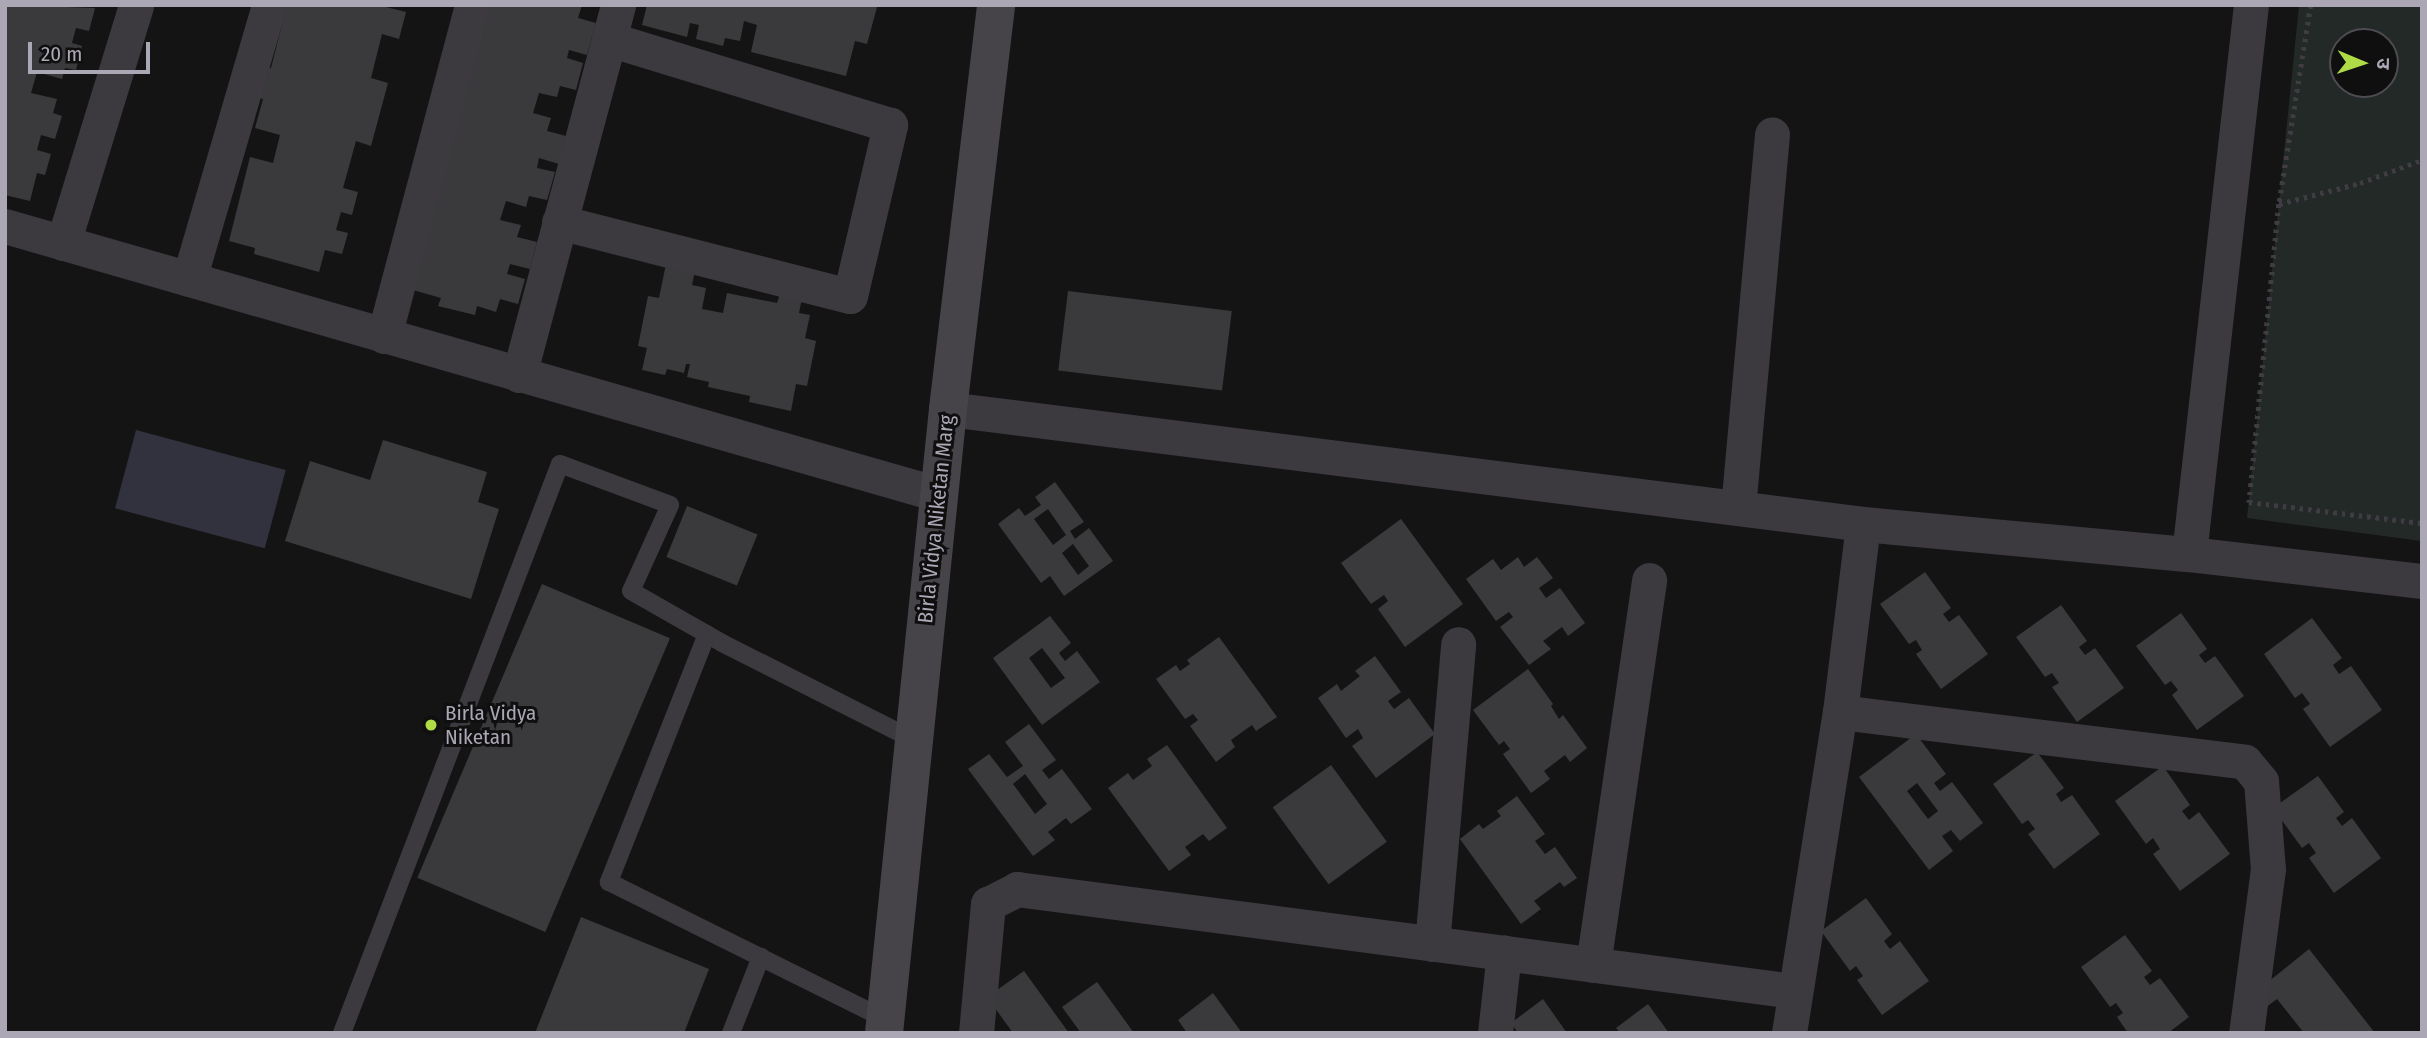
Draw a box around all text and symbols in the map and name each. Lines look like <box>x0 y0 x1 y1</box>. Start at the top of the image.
scale bar <box>32 28 154 72</box>
north arrow <box>2329 28 2399 98</box>
text: 20 m <box>41 41 82 67</box>
text: उ <box>2372 58 2395 70</box>
street label: Birla Vidya Niketan Marg <box>913 414 959 624</box>
place label: Birla Vidya Niketan <box>445 700 536 750</box>
marker: Birla Vidya Niketan <box>423 717 439 733</box>

